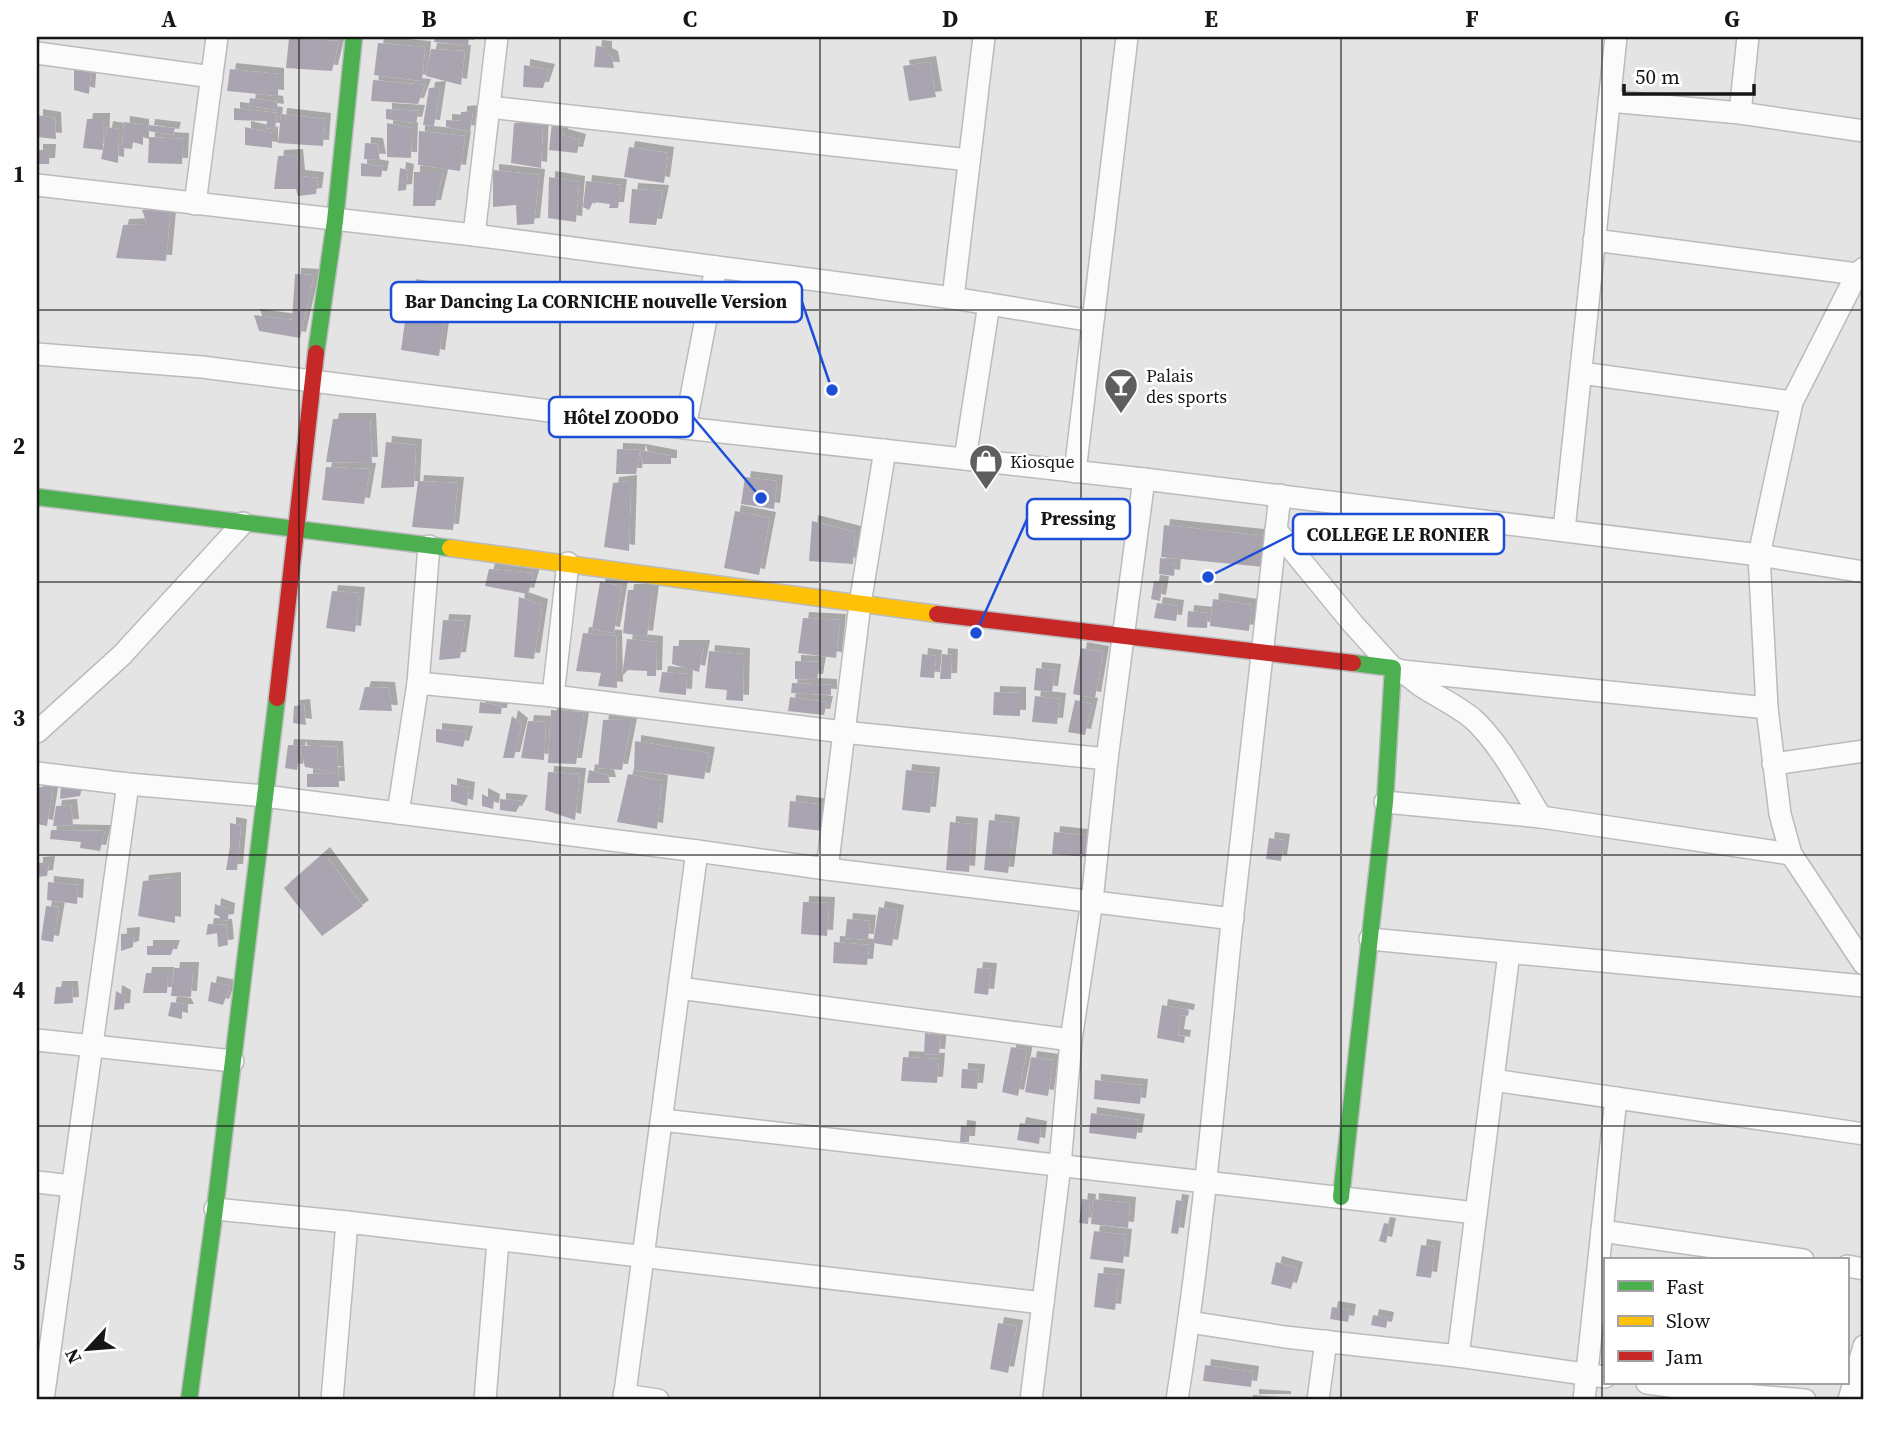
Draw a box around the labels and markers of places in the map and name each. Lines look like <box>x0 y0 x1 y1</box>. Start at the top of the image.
callout: Bar Dancing La CORNICHE nouvelle Version <box>391 282 802 322</box>
place label: Palais des sports <box>1146 363 1227 409</box>
bar icon: Palais des sports <box>1102 366 1140 415</box>
callout: Hôtel ZOODO <box>549 397 693 437</box>
shop icon: Kiosque <box>967 442 1005 491</box>
place label: Kiosque <box>1010 449 1075 474</box>
callout: Pressing <box>1027 499 1130 539</box>
callout: COLLEGE LE RONIER <box>1293 514 1504 554</box>

